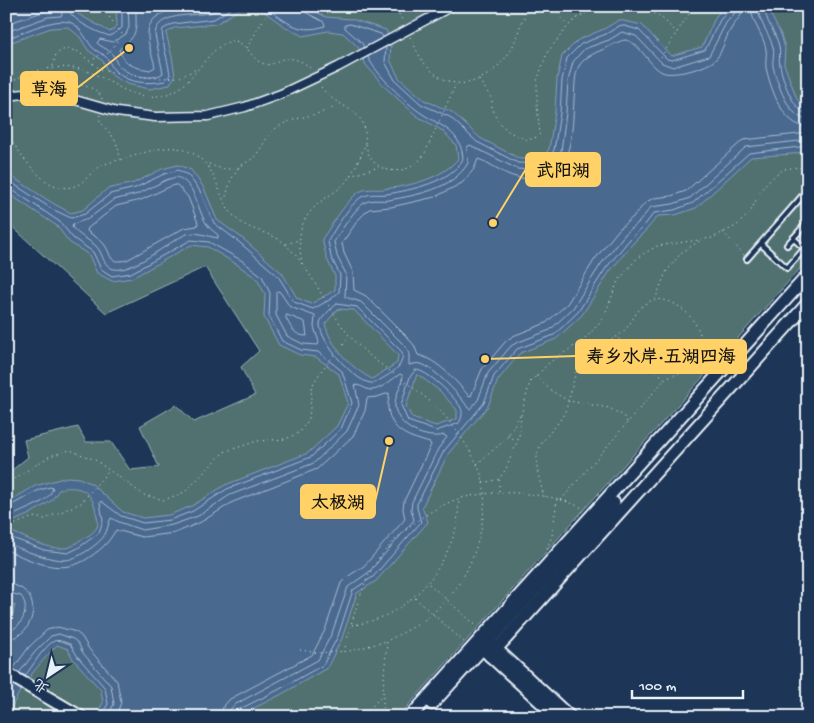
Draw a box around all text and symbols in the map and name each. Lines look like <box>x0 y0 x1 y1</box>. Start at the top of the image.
callout: 草海 <box>21 72 77 105</box>
text: 草海 <box>31 80 67 102</box>
callout: 武阳湖 <box>526 153 600 186</box>
text: 武阳湖 <box>536 161 590 183</box>
callout: 寿乡水岸·五湖四海 <box>576 340 746 373</box>
text: 寿乡水岸·五湖四海 <box>586 347 736 369</box>
callout: 太极湖 <box>301 485 375 518</box>
text: 太极湖 <box>311 493 365 515</box>
north arrow <box>22 650 72 700</box>
scale bar <box>632 668 743 700</box>
text: 北 <box>31 674 53 696</box>
text: 100 m <box>638 678 677 696</box>

